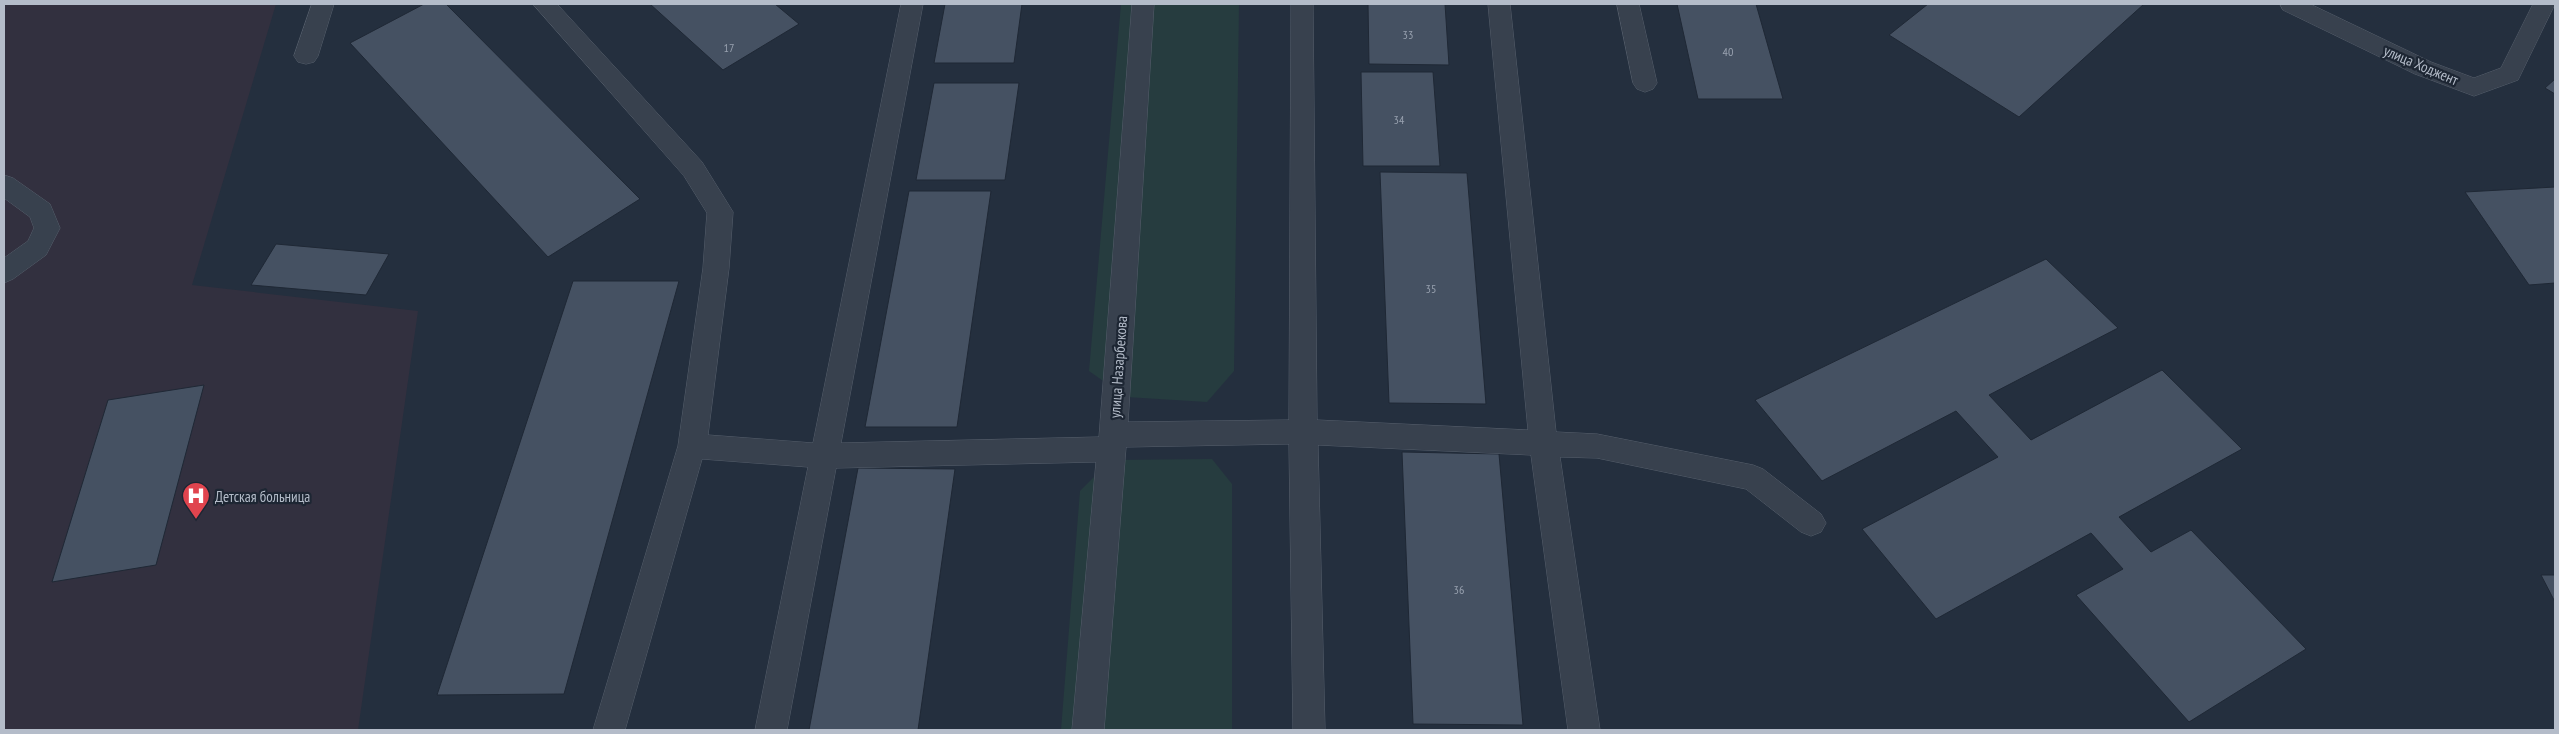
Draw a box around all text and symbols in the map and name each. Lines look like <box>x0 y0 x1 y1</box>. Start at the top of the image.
house number: 33 <box>1403 27 1413 42</box>
house number: 17 <box>724 40 734 55</box>
street label: улица Ходжент <box>2381 41 2461 89</box>
house number: 40 <box>1723 44 1733 59</box>
house number: 34 <box>1394 112 1405 127</box>
house number: 35 <box>1426 281 1436 296</box>
street label: улица Назарбекова <box>1105 315 1131 419</box>
hospital icon: Детская больница <box>181 481 211 520</box>
place label: Детская больница <box>215 487 310 506</box>
house number: 36 <box>1454 582 1464 597</box>

